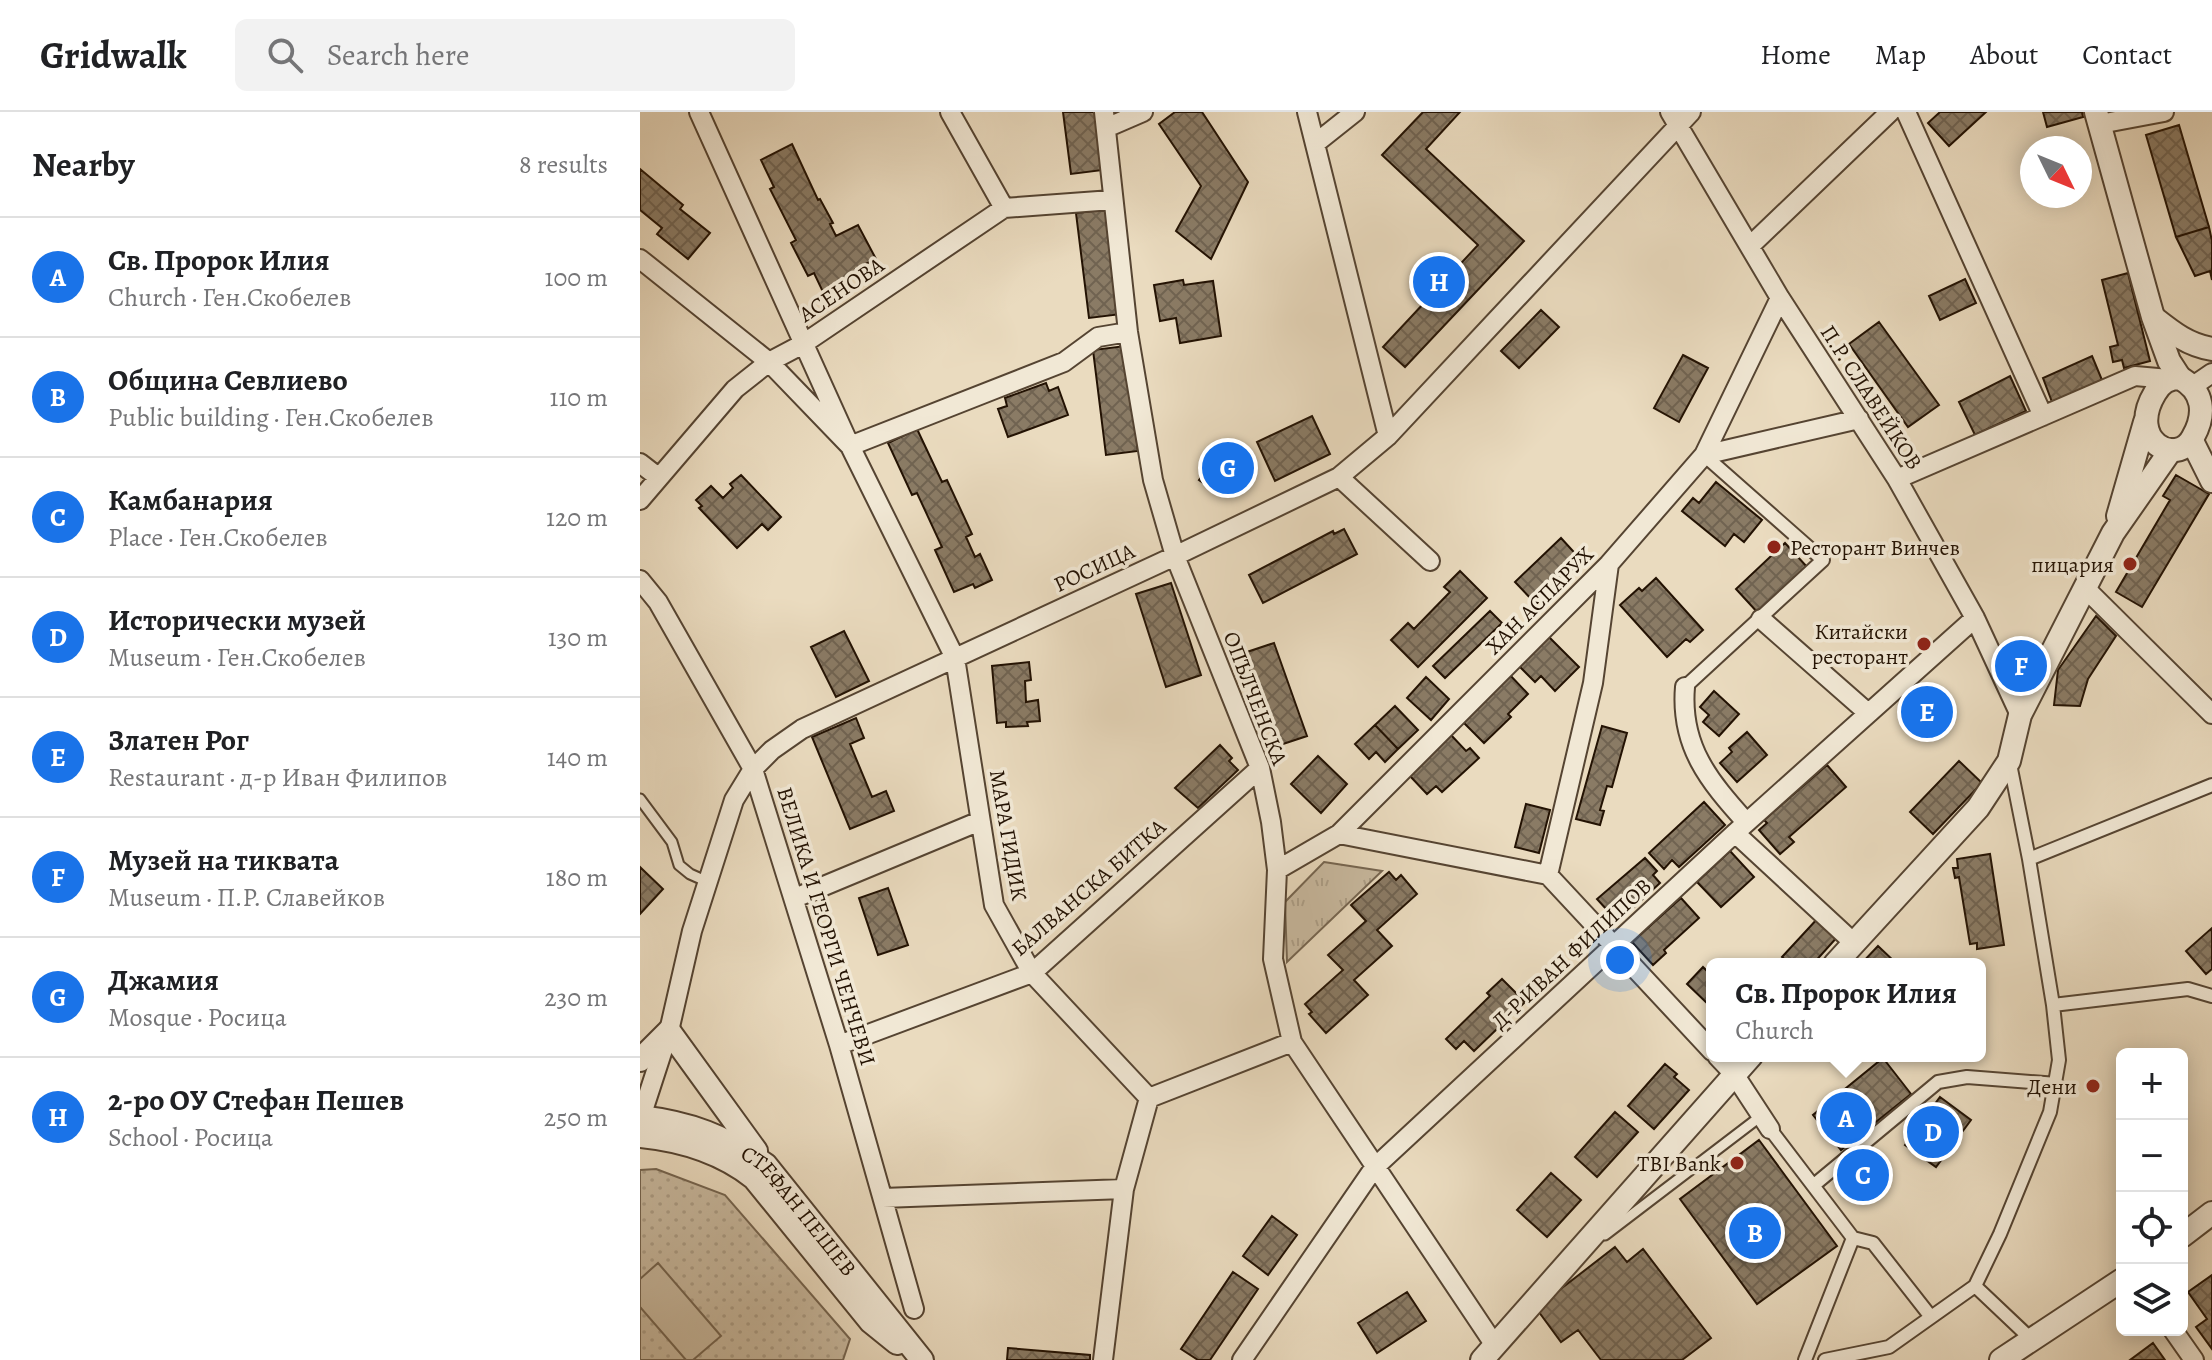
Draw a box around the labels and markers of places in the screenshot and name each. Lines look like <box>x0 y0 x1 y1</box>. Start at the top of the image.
pin: H <box>1413 252 1465 312</box>
pin: G <box>1202 438 1254 498</box>
place label: Ресторант Винчев <box>1790 533 1960 563</box>
marker: Ресторант Винчев <box>1765 538 1783 556</box>
place label: пицария <box>2031 550 2114 580</box>
marker: пицария <box>2121 555 2139 573</box>
place label: Китайски ресторант <box>1812 617 1908 672</box>
marker: Китайски ресторант <box>1915 635 1933 653</box>
pin: F <box>1995 636 2047 696</box>
pin: E <box>1901 682 1953 742</box>
place label: Дени <box>2027 1072 2077 1102</box>
marker: Дени <box>2084 1077 2102 1095</box>
pin: A <box>1820 1088 1872 1148</box>
pin: D <box>1907 1102 1959 1162</box>
pin: C <box>1837 1145 1889 1205</box>
place label: TBI Bank <box>1637 1149 1721 1179</box>
marker: TBI Bank <box>1728 1154 1746 1172</box>
pin: B <box>1729 1203 1781 1263</box>

